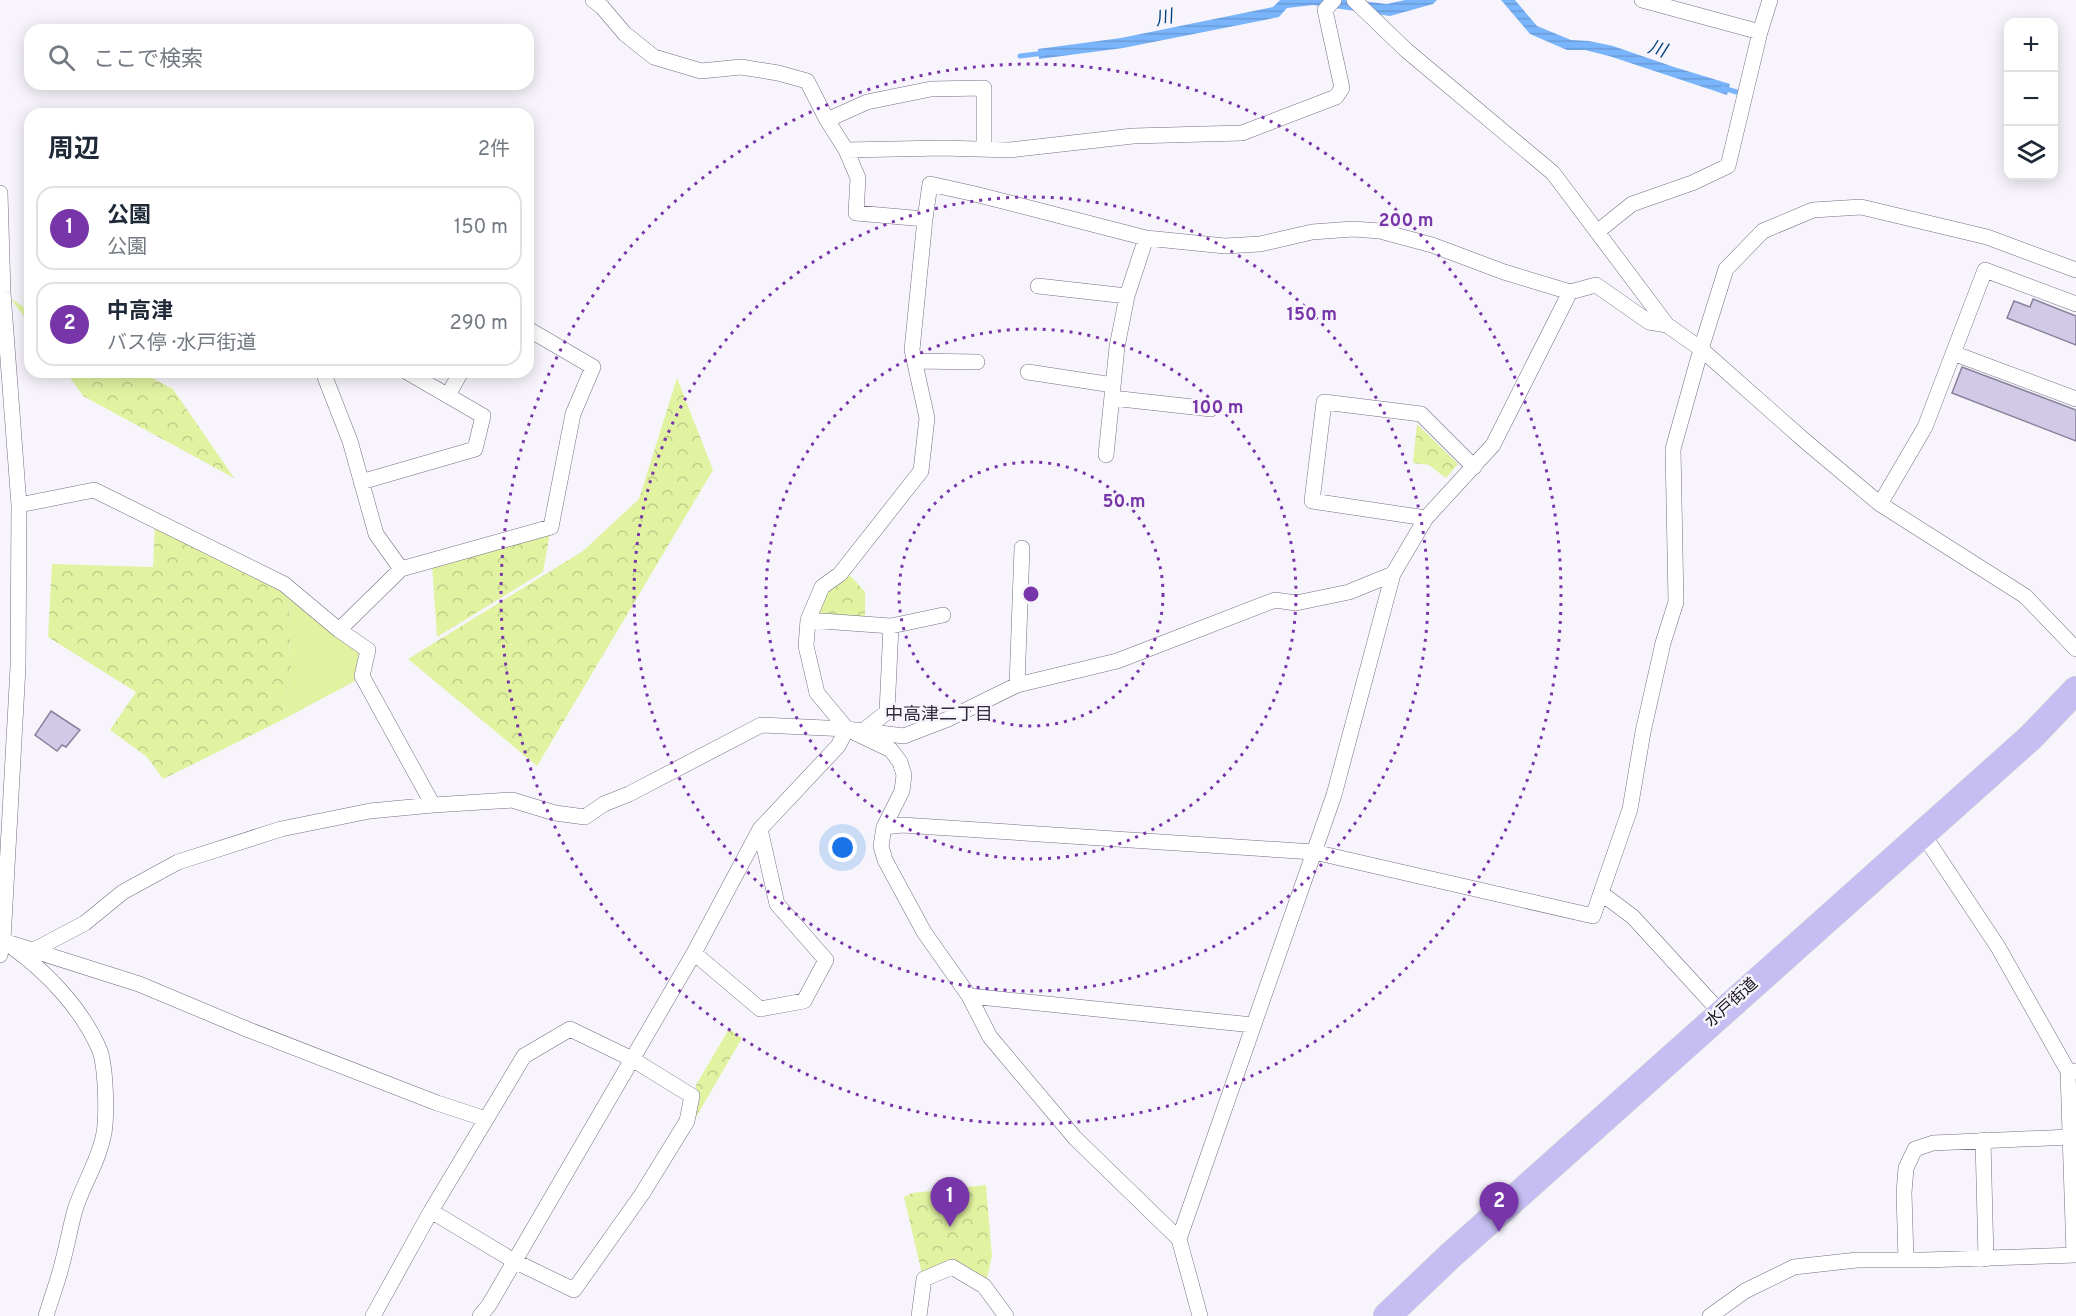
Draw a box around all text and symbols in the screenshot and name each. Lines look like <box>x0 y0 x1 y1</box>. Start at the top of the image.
water label: 川 <box>1153 5 1177 32</box>
map controls <box>2004 18 2058 180</box>
button: + <box>2004 18 2058 72</box>
search box <box>24 24 534 90</box>
water label: 川 <box>1645 36 1671 64</box>
icon: search <box>45 41 78 74</box>
text: ここで検索 <box>93 47 203 74</box>
button: − <box>2004 72 2058 126</box>
button: layers <box>2004 126 2058 180</box>
text: 周辺 <box>48 134 100 167</box>
text: 2件 <box>478 137 510 163</box>
text: 公園 <box>107 203 151 230</box>
text: 200 m <box>1378 210 1434 233</box>
text: 1 <box>66 215 74 241</box>
text: 150 m <box>454 215 508 241</box>
text: 公園 <box>107 235 147 261</box>
text: 中高津 <box>107 299 173 326</box>
text: 150 m <box>1287 304 1337 327</box>
text: 2 <box>63 311 76 337</box>
text: 290 m <box>450 311 508 337</box>
text: バス停 · 水戸街道 <box>107 331 256 357</box>
text: 100 m <box>1192 397 1244 420</box>
text: 50 m <box>1102 491 1146 514</box>
centre of rings <box>1021 584 1041 604</box>
district label: 中高津二丁目 <box>885 704 993 727</box>
your location <box>828 833 857 862</box>
street label: 水戸街道 <box>1702 974 1762 1032</box>
pin: 1 <box>930 1178 970 1227</box>
pin: 2 <box>1480 1182 1518 1232</box>

